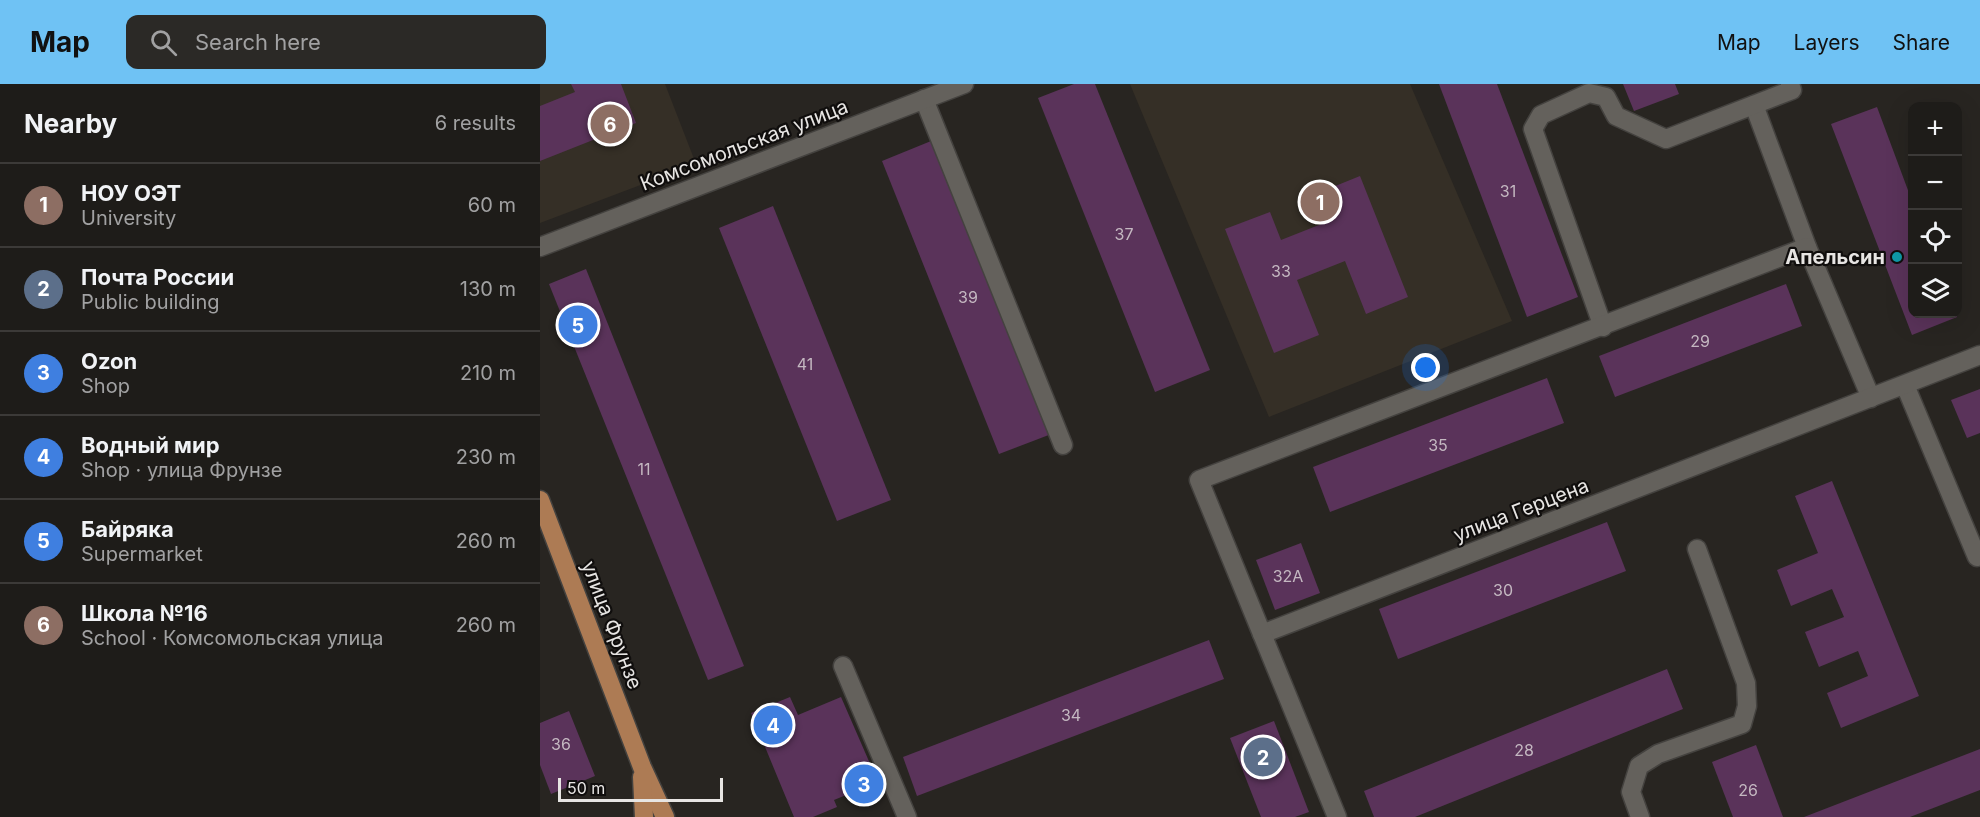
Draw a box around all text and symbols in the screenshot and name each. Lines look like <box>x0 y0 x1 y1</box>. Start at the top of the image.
search box <box>126 15 546 69</box>
text: Map <box>30 25 90 59</box>
icon: search <box>147 26 180 59</box>
text: Search here <box>195 29 321 55</box>
text: Map <box>1717 30 1761 55</box>
text: Layers <box>1794 30 1860 55</box>
text: Share <box>1893 30 1950 55</box>
street label: Комсомольская улица <box>637 94 851 196</box>
pin: 6 <box>590 102 630 147</box>
map controls <box>1908 102 1962 318</box>
button: + <box>1908 102 1962 156</box>
text: Nearby <box>24 108 117 139</box>
text: 6 results <box>435 111 516 135</box>
button: − <box>1908 156 1962 210</box>
text: НОУ ОЭТ <box>81 180 181 206</box>
pin: 1 <box>1300 180 1340 224</box>
house number: 31 <box>1500 181 1516 201</box>
text: 1 <box>39 193 48 217</box>
text: 60 m <box>468 193 516 217</box>
text: University <box>81 206 176 230</box>
button: locate <box>1908 210 1962 264</box>
house number: 37 <box>1115 224 1133 244</box>
place label: Апельсин <box>1785 245 1885 269</box>
marker: Апельсин <box>1890 250 1904 264</box>
house number: 33 <box>1271 261 1291 281</box>
text: Почта России <box>81 264 234 290</box>
button: layers <box>1908 264 1962 318</box>
text: 2 <box>37 277 50 301</box>
text: 130 m <box>460 277 516 301</box>
house number: 39 <box>958 287 978 307</box>
text: Public building <box>81 290 220 314</box>
pin: 5 <box>558 302 597 348</box>
house number: 29 <box>1690 331 1710 351</box>
text: Ozon <box>81 348 137 374</box>
your location <box>1411 353 1440 382</box>
house number: 41 <box>797 354 813 374</box>
text: 3 <box>37 361 50 385</box>
text: 210 m <box>460 361 516 385</box>
text: Shop <box>81 374 130 398</box>
text: Водный мир <box>81 432 220 458</box>
house number: 35 <box>1428 435 1448 455</box>
text: 4 <box>37 445 50 469</box>
text: 230 m <box>456 445 516 469</box>
text: Shop · улица Фрунзе <box>81 458 282 482</box>
house number: 11 <box>637 459 651 479</box>
street label: улица Герцена <box>1450 473 1592 547</box>
text: Байряка <box>81 516 174 542</box>
text: 5 <box>37 529 50 553</box>
text: 260 m <box>456 529 516 553</box>
text: Supermarket <box>81 542 203 566</box>
street label: улица Фрунзе <box>577 557 647 693</box>
house number: 32А <box>1273 566 1303 586</box>
house number: 30 <box>1493 580 1513 600</box>
text: Школа №16 <box>81 600 208 626</box>
text: 6 <box>37 613 50 637</box>
text: 260 m <box>456 613 516 637</box>
text: School · Комсомольская улица <box>81 626 384 650</box>
pin: 4 <box>754 702 792 748</box>
house number: 34 <box>1061 705 1081 725</box>
house number: 36 <box>551 734 571 754</box>
pin: 2 <box>1244 734 1282 780</box>
house number: 28 <box>1514 740 1534 760</box>
pin: 3 <box>844 762 884 806</box>
scale bar <box>558 775 723 802</box>
text: 50 m <box>567 778 605 798</box>
house number: 26 <box>1738 780 1758 800</box>

